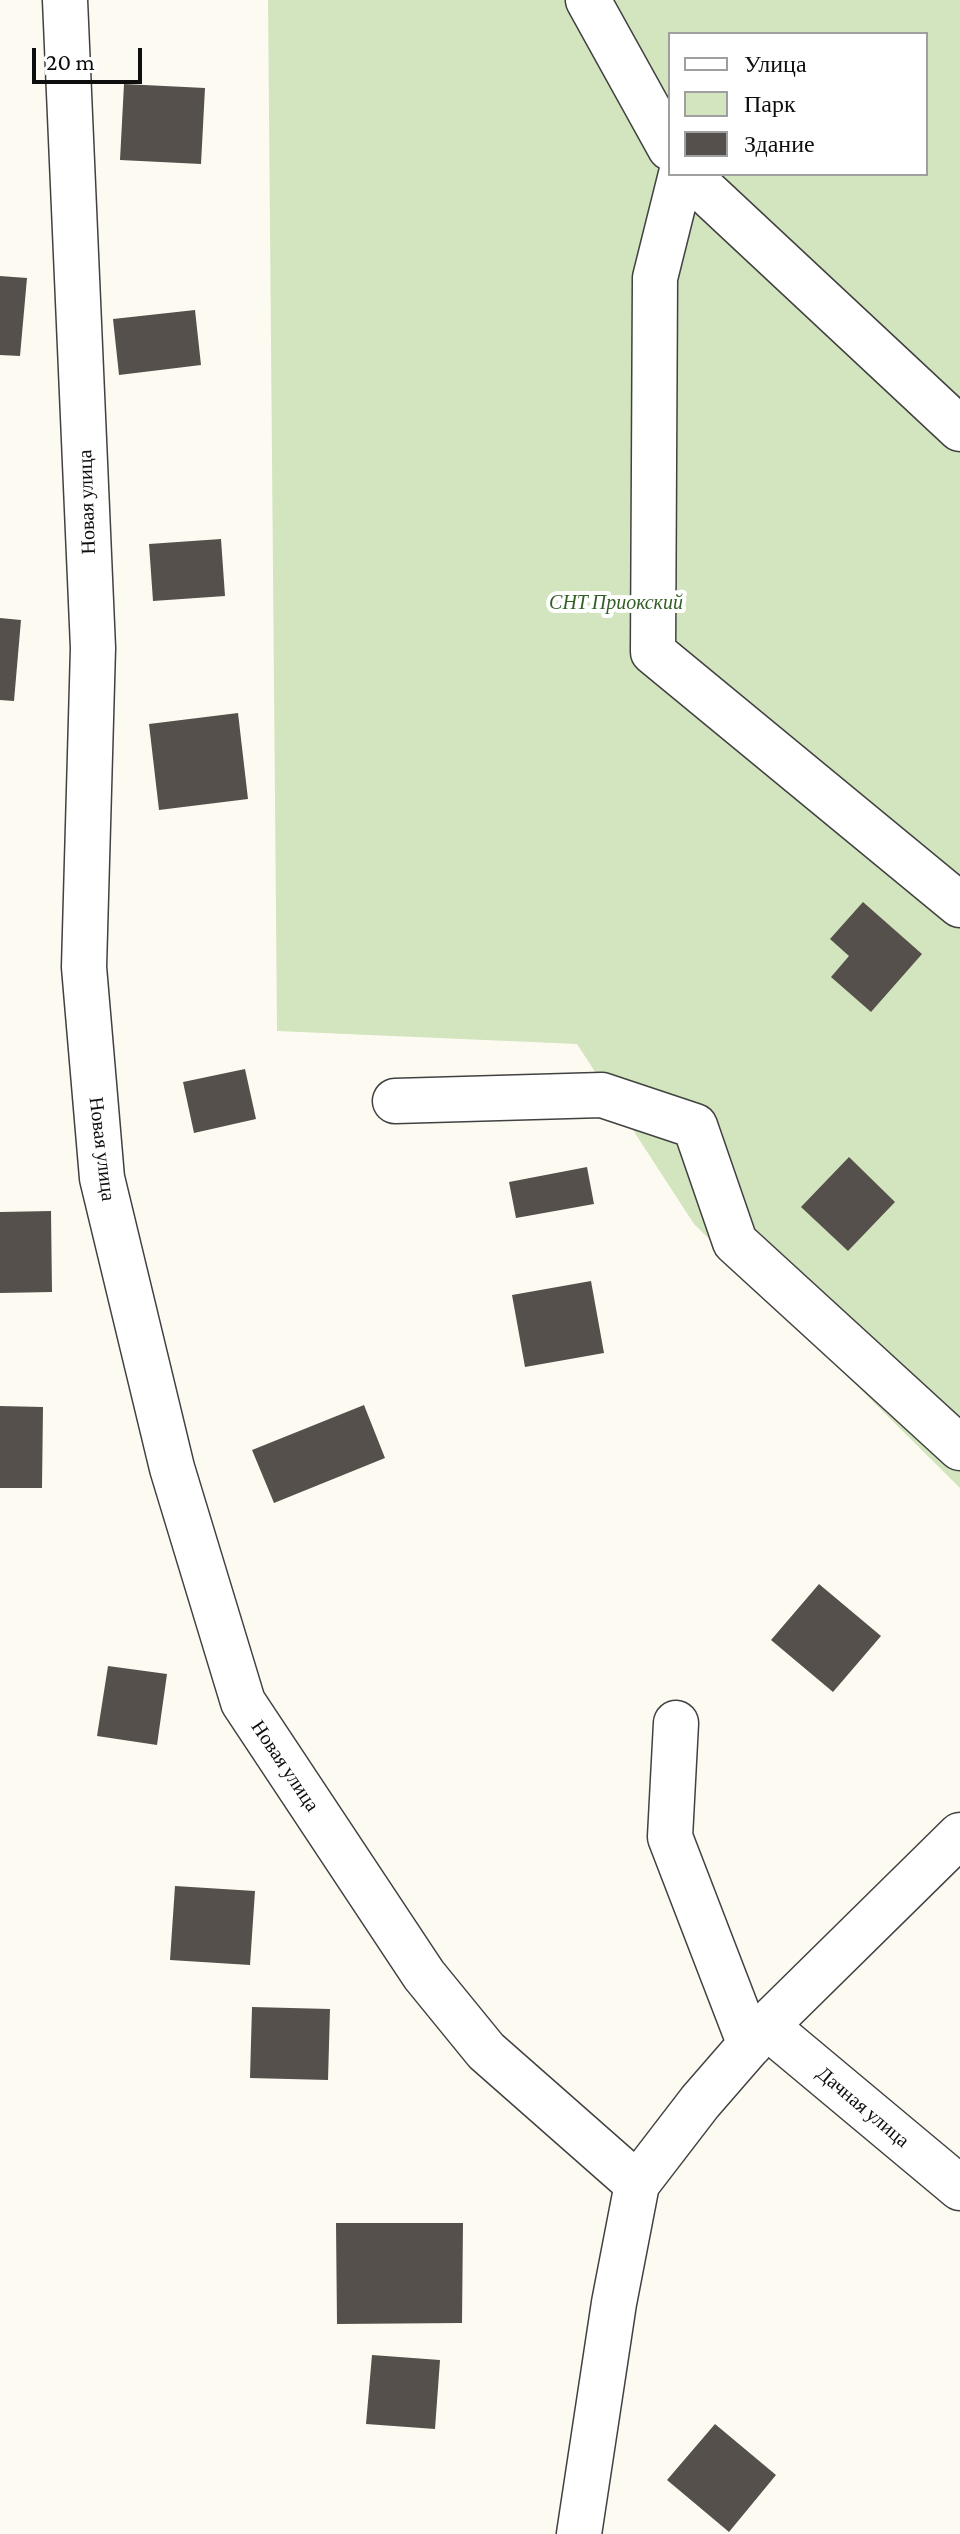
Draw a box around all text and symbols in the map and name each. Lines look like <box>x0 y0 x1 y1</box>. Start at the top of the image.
scale bar <box>36 32 146 82</box>
legend <box>668 32 928 176</box>
text: 20 m <box>46 48 95 75</box>
text: Улица <box>744 50 807 77</box>
text: Парк <box>744 90 796 117</box>
text: Здание <box>744 130 815 157</box>
street label: Новая улица <box>73 449 101 555</box>
park label: СНТ Приокский <box>549 591 683 615</box>
street label: Новая улица <box>84 1096 120 1202</box>
street label: Новая улица <box>246 1716 324 1816</box>
street label: Дачная улица <box>812 2061 914 2153</box>

